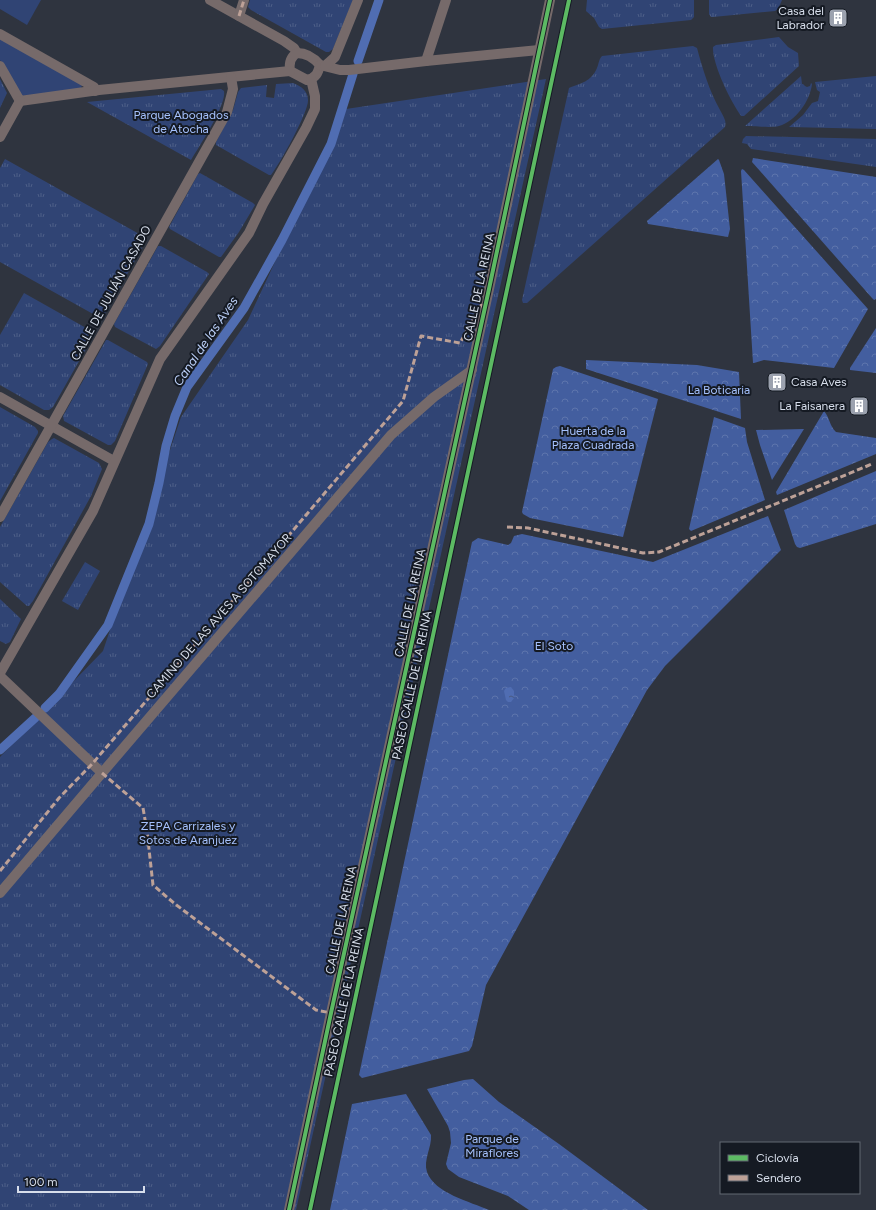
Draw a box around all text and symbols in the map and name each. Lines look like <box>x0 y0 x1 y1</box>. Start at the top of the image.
place label: Casa del Labrador <box>776 4 824 32</box>
building icon: Casa del Labrador <box>827 7 849 29</box>
park label: Parque Abogados de Atocha <box>133 108 229 136</box>
street label: CALLE DE JULIÁN CASADO <box>68 223 154 363</box>
street label: CALLE DE LA REINA <box>461 232 497 342</box>
water label: Canal de las Aves <box>170 294 241 389</box>
building icon: Casa Aves <box>766 371 788 393</box>
place label: Casa Aves <box>791 375 847 389</box>
park label: La Boticaria <box>688 383 750 397</box>
building icon: La Faisanera <box>848 395 870 417</box>
place label: La Faisanera <box>779 399 845 413</box>
park label: Huerta de la Plaza Cuadrada <box>552 424 634 452</box>
street label: CAMINO DE LAS AVES A SOTOMAYOR <box>144 531 294 701</box>
street label: CALLE DE LA REINA <box>392 548 428 658</box>
street label: PASEO CALLE DE LA REINA <box>389 609 435 761</box>
park label: El Soto <box>535 639 573 653</box>
park label: ZEPA Carrizales y Sotos de Aranjuez <box>139 819 237 847</box>
street label: CALLE DE LA REINA <box>323 865 359 975</box>
street label: PASEO CALLE DE LA REINA <box>321 926 367 1078</box>
park label: Parque de Miraflores <box>465 1132 519 1160</box>
legend <box>720 1142 860 1194</box>
text: Ciclovía <box>756 1151 799 1165</box>
scale bar <box>18 1168 144 1194</box>
text: Sendero <box>756 1171 801 1185</box>
text: 100 m <box>24 1175 58 1189</box>

